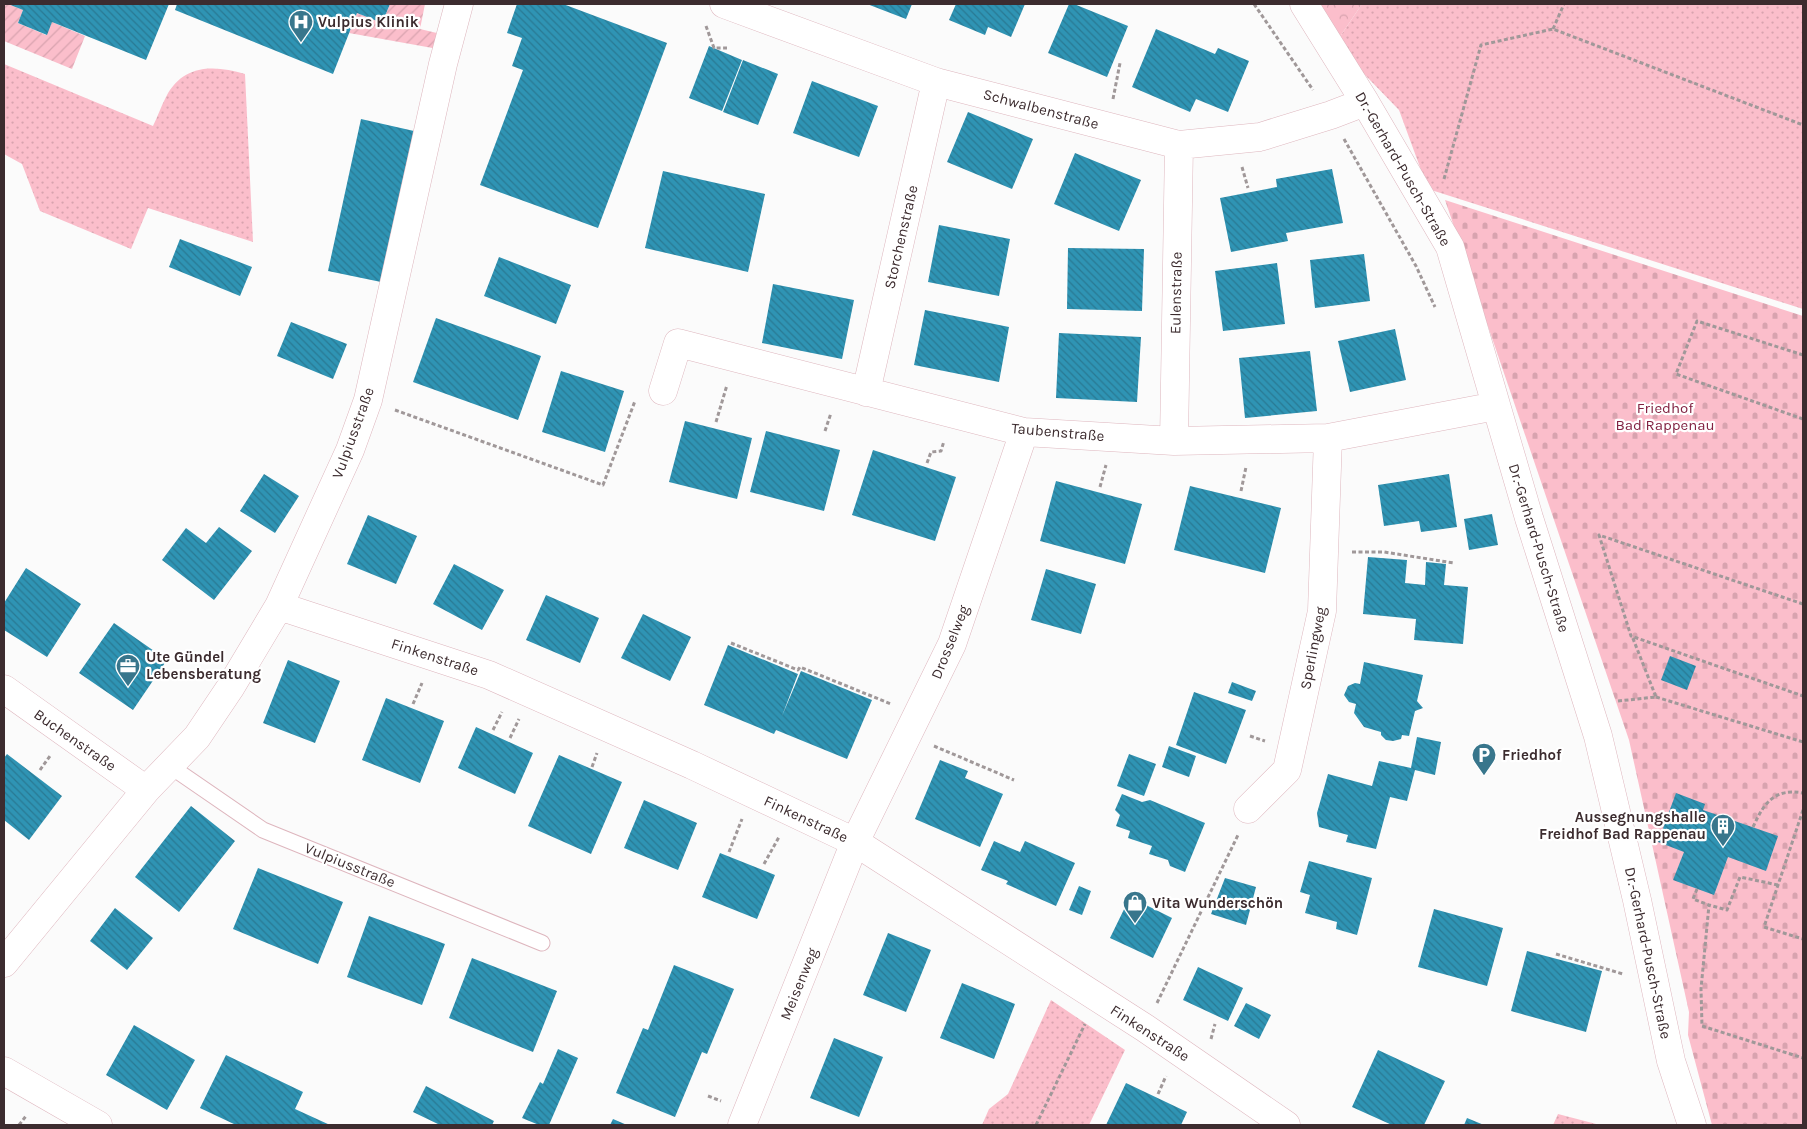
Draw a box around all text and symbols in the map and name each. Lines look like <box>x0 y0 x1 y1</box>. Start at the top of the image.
hospital icon: Vulpius Klinik <box>288 9 314 43</box>
place label: Vulpius Klinik <box>318 13 419 31</box>
street label: Schwalbenstraße <box>981 85 1101 133</box>
street label: Dr.-Gerhard-Pusch-Straße <box>1351 89 1455 249</box>
street label: Storchenstraße <box>880 183 922 291</box>
street label: Eulenstraße <box>1166 252 1186 334</box>
street label: Vulpiusstraße <box>328 385 378 481</box>
park label: Friedhof Bad Rappenau <box>1615 399 1715 434</box>
street label: Taubenstraße <box>1011 419 1105 445</box>
street label: Dr.-Gerhard-Pusch-Straße <box>1505 461 1573 635</box>
street label: Drosselweg <box>927 602 973 682</box>
street label: Sperlingweg <box>1296 604 1330 691</box>
street label: Finkenstraße <box>389 634 481 680</box>
place label: Ute Gündel Lebensberatung <box>146 648 261 683</box>
office icon: Ute Gündel Lebensberatung <box>115 653 141 687</box>
street label: Buchenstraße <box>30 705 120 775</box>
parking icon: Friedhof <box>1471 742 1497 776</box>
place label: Friedhof <box>1502 746 1562 764</box>
street label: Finkenstraße <box>761 792 851 846</box>
place label: Aussegnungshalle Freidhof Bad Rappenau <box>1539 808 1706 843</box>
building icon: Aussegnungshalle Freidhof Bad Rappenau <box>1710 813 1736 847</box>
street label: Vulpiusstraße <box>302 839 398 891</box>
street label: Dr.-Gerhard-Pusch-Straße <box>1621 865 1675 1041</box>
shop icon: Vita Wunderschön <box>1122 890 1148 924</box>
place label: Vita Wunderschön <box>1152 894 1283 912</box>
street label: Meisenweg <box>776 945 822 1023</box>
street label: Finkenstraße <box>1107 1001 1193 1065</box>

